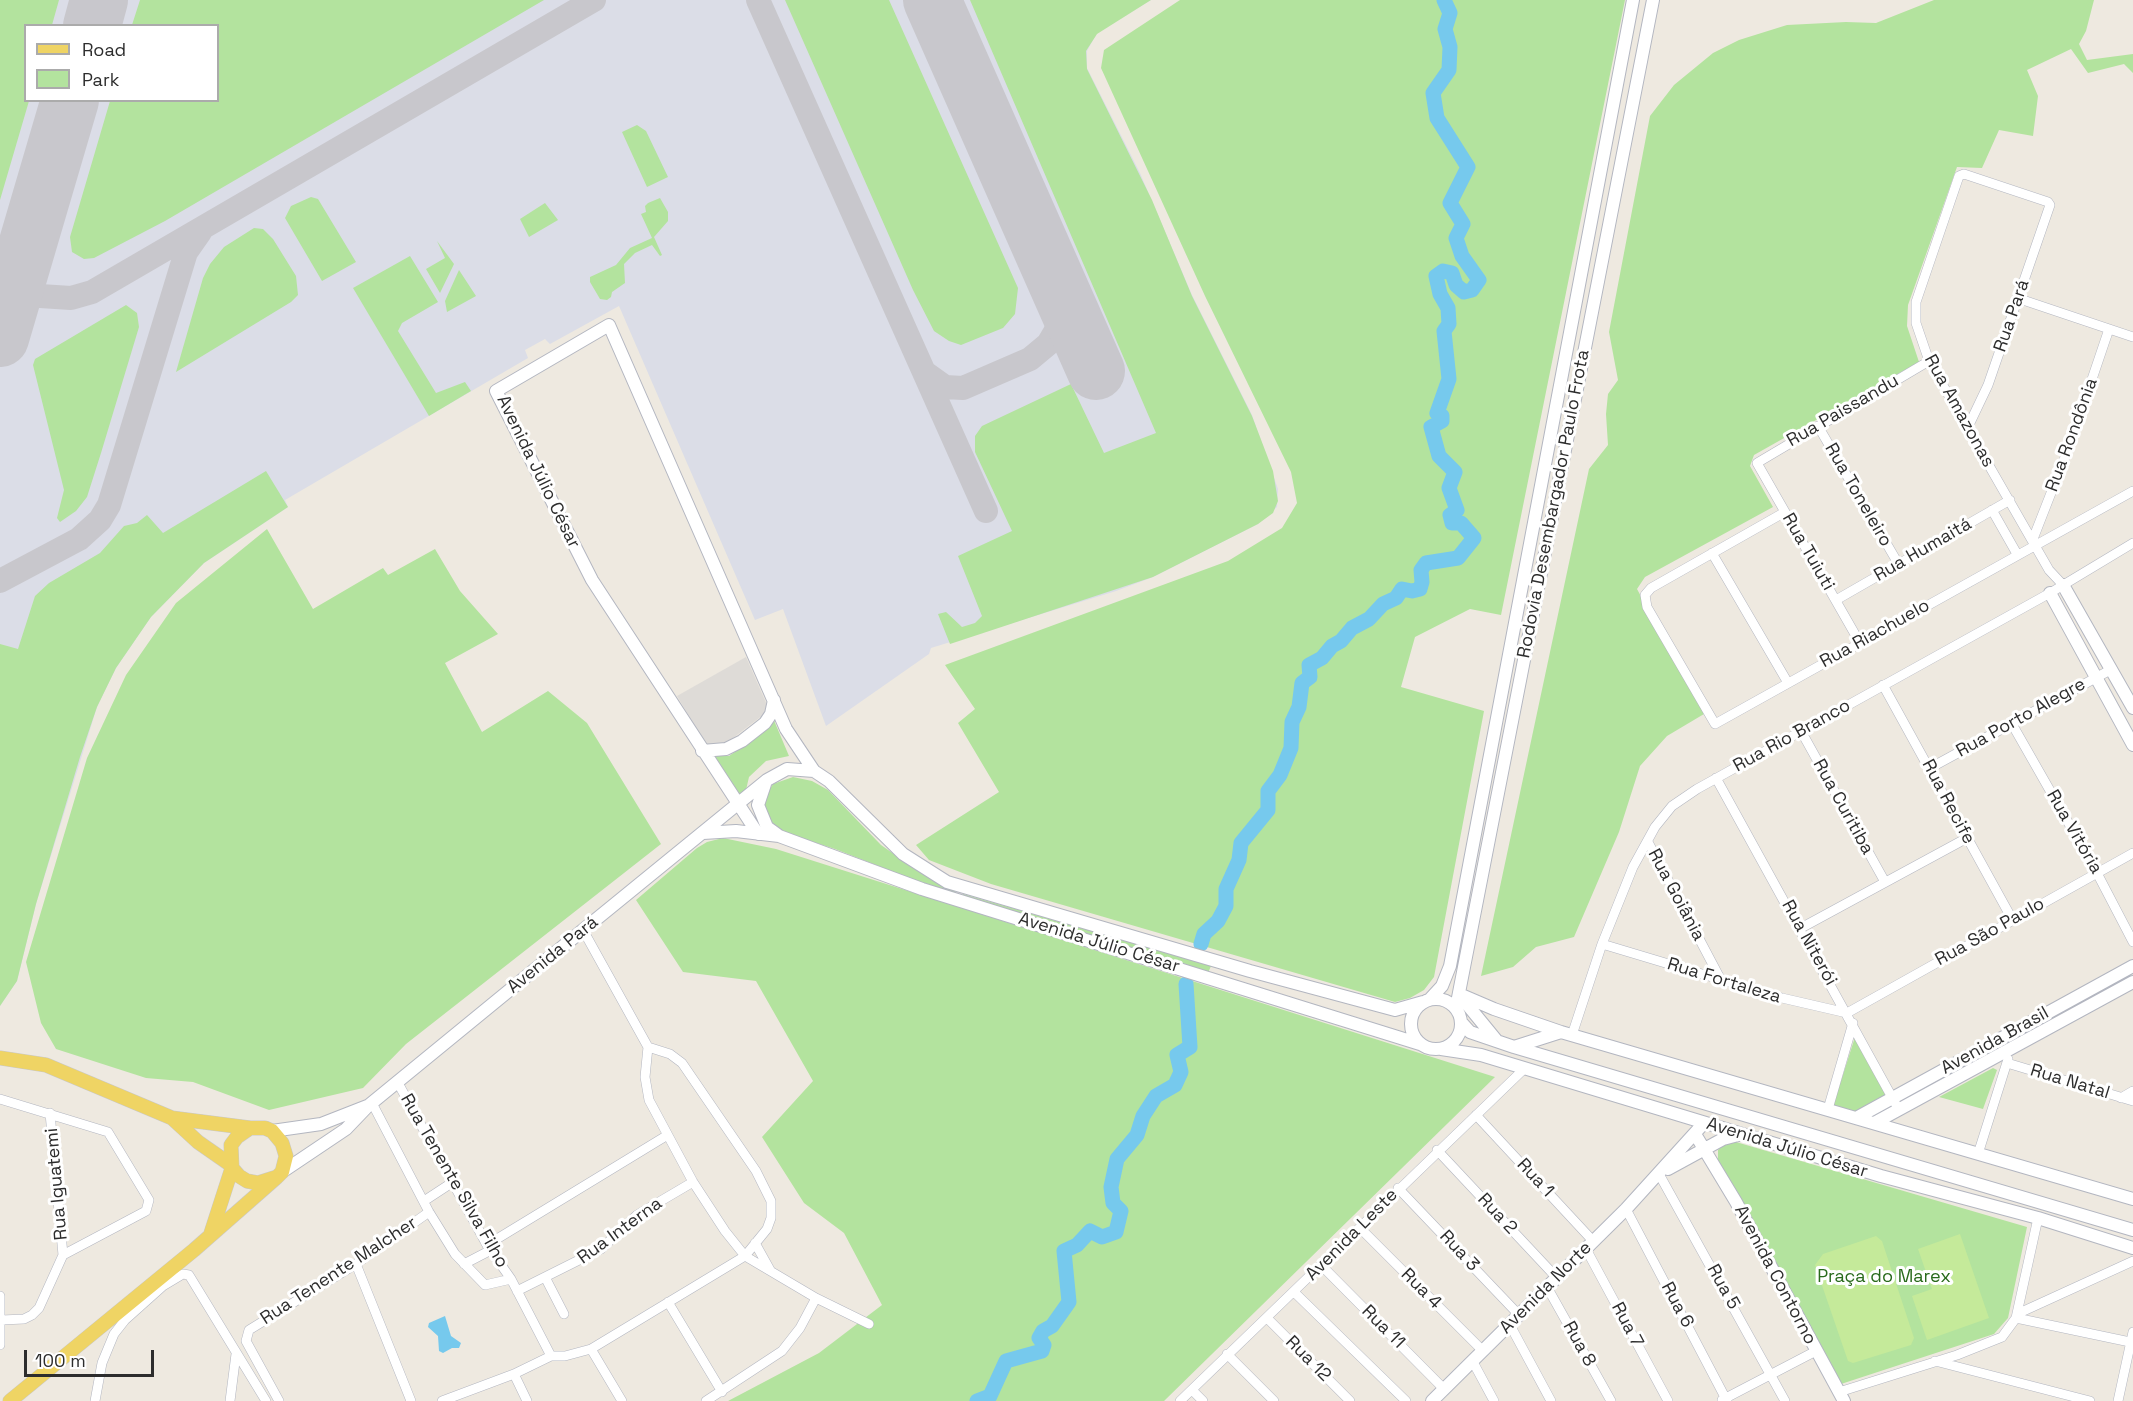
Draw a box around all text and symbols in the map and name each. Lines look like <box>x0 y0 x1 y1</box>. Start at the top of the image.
legend <box>24 24 219 102</box>
text: Road <box>82 38 126 61</box>
text: Park <box>82 68 119 91</box>
street label: Rua Pará <box>1990 277 2034 355</box>
street label: Rodovia Desembargador Paulo Frota <box>1513 348 1595 660</box>
street label: Rua Amazonas <box>1919 351 1999 471</box>
street label: Rua Paissandu <box>1783 370 1903 452</box>
street label: Rua Rondônia <box>2041 375 2103 495</box>
street label: Avenida Júlio César <box>492 392 584 552</box>
street label: Rua Toneleiro <box>1820 439 1896 551</box>
street label: Rua Tuiuti <box>1777 509 1839 595</box>
street label: Rua Humaitá <box>1870 513 1976 587</box>
street label: Rua Riachuelo <box>1816 595 1934 673</box>
street label: Rua Porto Alegre <box>1953 674 2089 762</box>
street label: Rua Rio Branco <box>1730 695 1854 777</box>
street label: Rua Curitiba <box>1808 756 1878 858</box>
street label: Rua Recife <box>1917 756 1979 848</box>
street label: Rua Vitória <box>2041 786 2107 878</box>
street label: Rua Goiânia <box>1643 845 1709 945</box>
street label: Rua São Paulo <box>1932 893 2048 971</box>
street label: Rua Niterói <box>1777 897 1841 989</box>
street label: Avenida Júlio César <box>1016 908 1182 978</box>
street label: Avenida Pará <box>503 912 603 998</box>
street label: Rua Fortaleza <box>1664 953 1784 1009</box>
street label: Avenida Brasil <box>1937 1002 2053 1080</box>
street label: Rua Natal <box>2028 1060 2112 1104</box>
street label: Rua Tenente Silva Filho <box>395 1090 513 1272</box>
street label: Avenida Júlio César <box>1704 1113 1870 1183</box>
street label: Rua Iguatemi <box>41 1127 73 1241</box>
street label: Rua 1 <box>1512 1154 1558 1202</box>
street label: Avenida Leste <box>1301 1184 1403 1286</box>
street label: Rua 2 <box>1473 1189 1521 1239</box>
street label: Rua Interna <box>573 1193 667 1269</box>
street label: Avenida Contorno <box>1729 1202 1821 1348</box>
street label: Rua Tenente Malcher <box>257 1212 421 1330</box>
street label: Rua 3 <box>1435 1226 1483 1276</box>
street label: Avenida Norte <box>1495 1237 1597 1339</box>
street label: Rua 5 <box>1702 1261 1744 1313</box>
street label: Rua 4 <box>1396 1264 1446 1314</box>
park label: Praça do Marex <box>1817 1266 1951 1288</box>
street label: Rua 6 <box>1656 1279 1698 1331</box>
street label: Rua 7 <box>1606 1299 1648 1351</box>
street label: Rua 11 <box>1357 1301 1409 1353</box>
street label: Rua 8 <box>1558 1318 1600 1370</box>
street label: Rua 12 <box>1281 1332 1335 1386</box>
scale bar <box>27 1338 158 1376</box>
text: 100 m <box>35 1349 86 1372</box>

